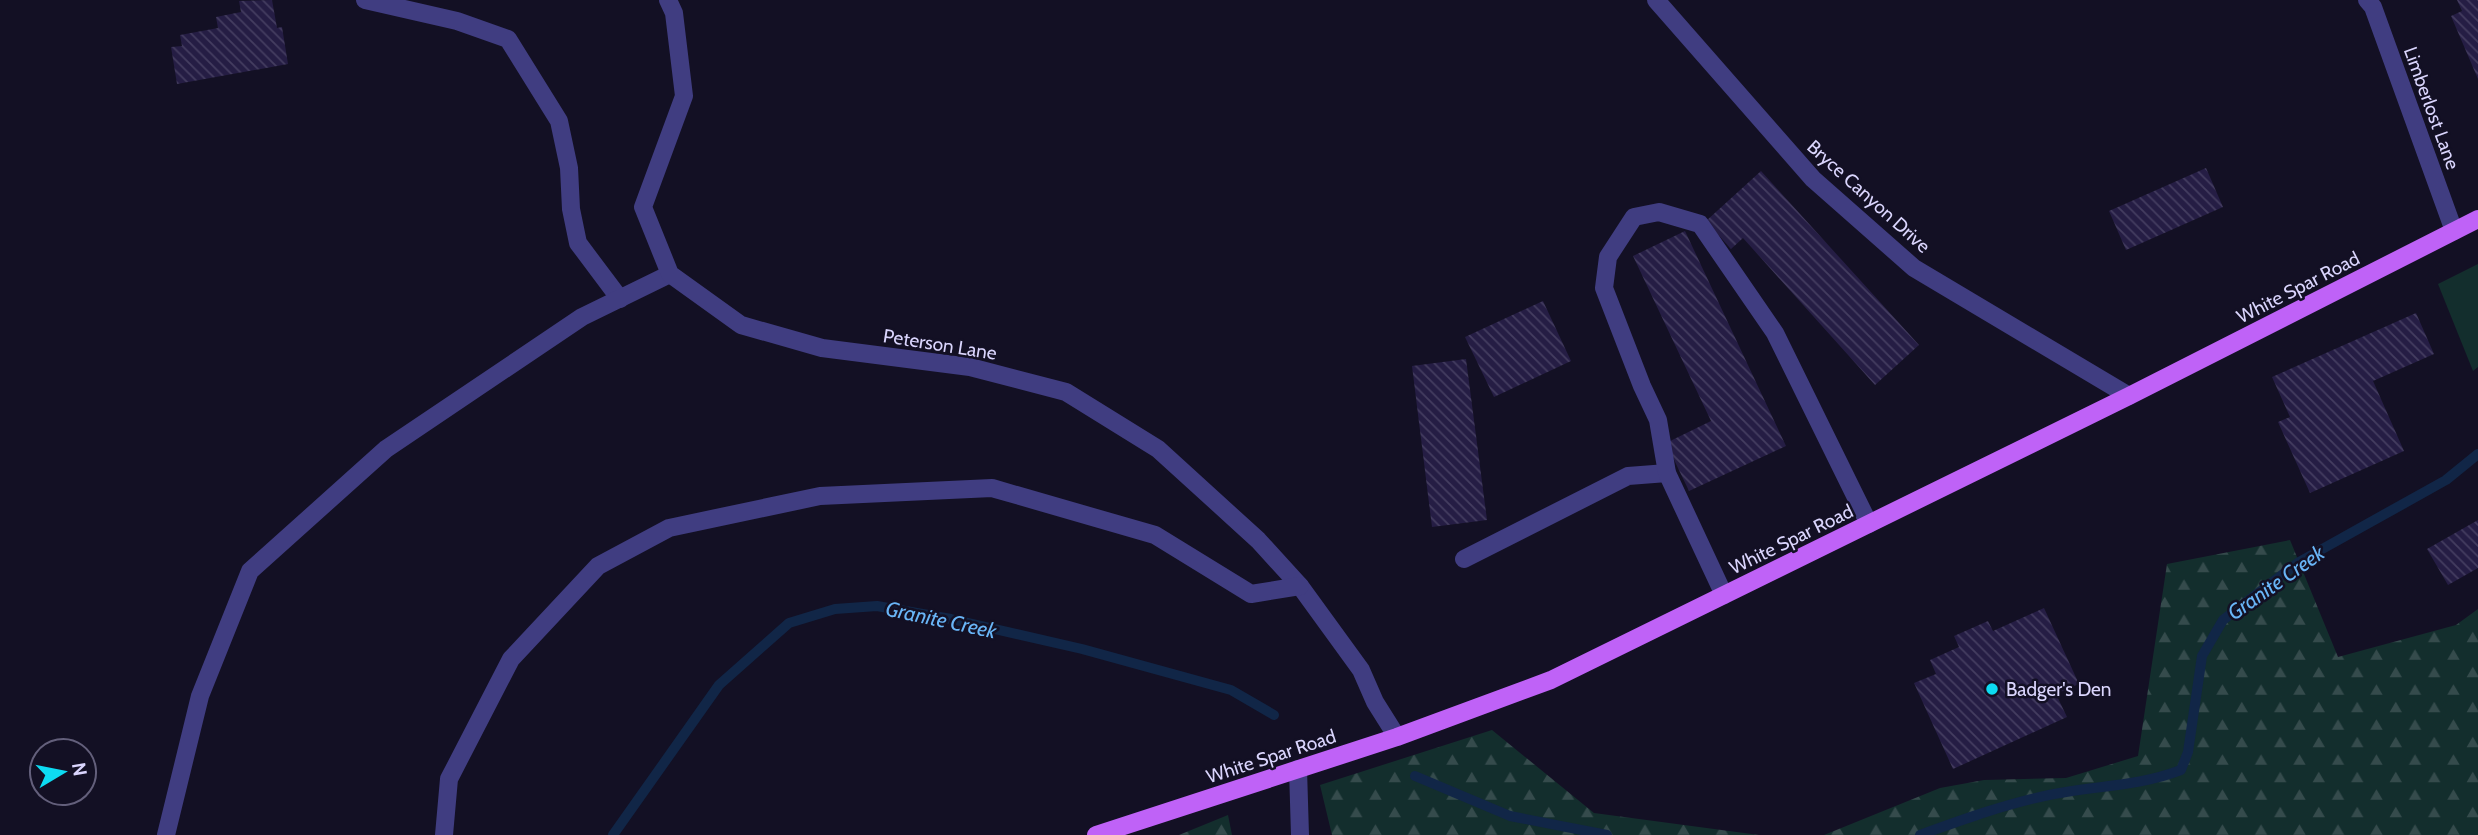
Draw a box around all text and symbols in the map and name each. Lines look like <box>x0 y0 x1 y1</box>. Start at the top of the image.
street label: Limberlost Lane <box>2399 44 2464 173</box>
street label: Bryce Canyon Drive <box>1802 135 1935 258</box>
street label: White Spar Road <box>2233 247 2364 328</box>
street label: Peterson Lane <box>882 324 999 365</box>
street label: White Spar Road <box>1726 500 1857 579</box>
water label: Granite Creek <box>2222 540 2330 625</box>
water label: Granite Creek <box>883 596 1000 644</box>
place label: Badger's Den <box>2006 678 2111 701</box>
marker: Badger's Den <box>1984 681 2000 697</box>
street label: White Spar Road <box>1203 725 1339 788</box>
north arrow <box>28 737 98 807</box>
text: N <box>67 761 92 778</box>

